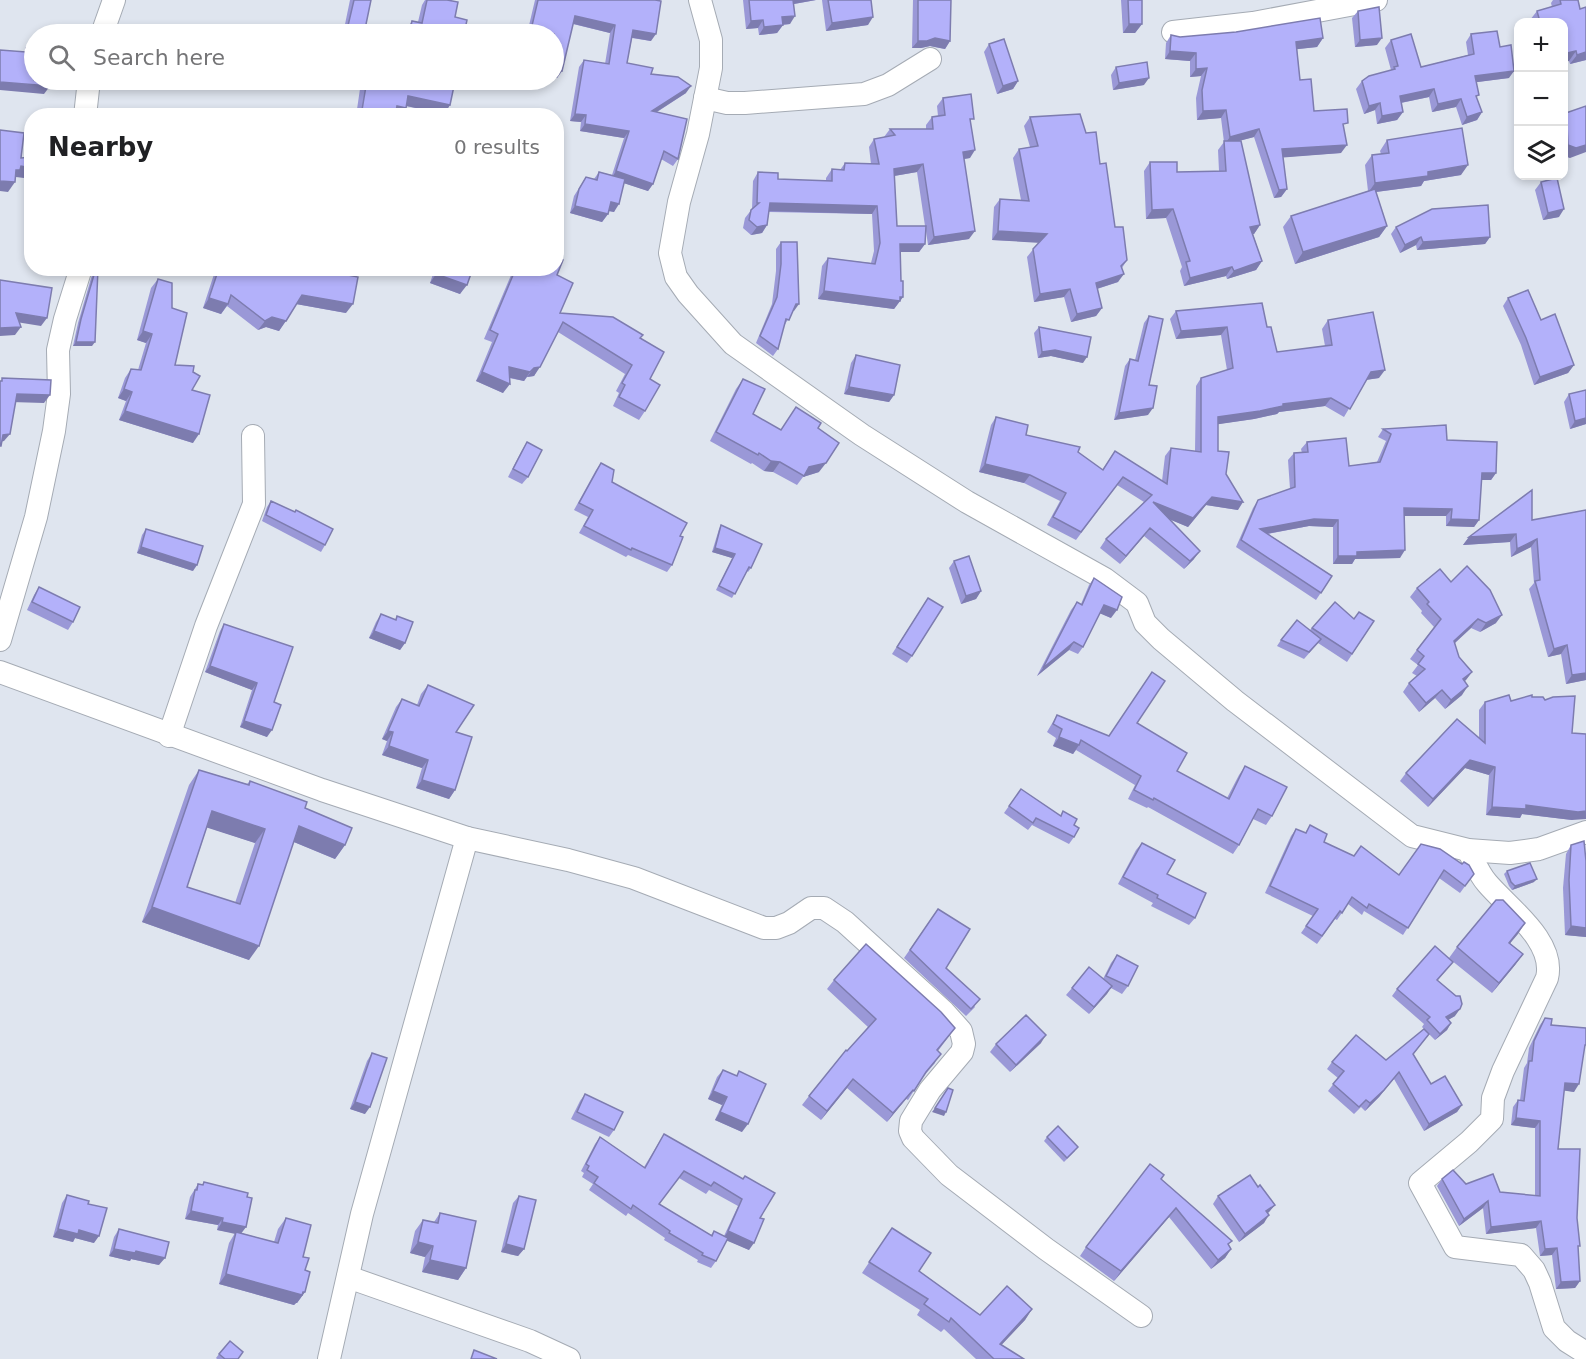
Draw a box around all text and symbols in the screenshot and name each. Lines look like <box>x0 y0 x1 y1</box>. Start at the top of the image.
map controls <box>1514 18 1568 180</box>
button: + <box>1514 18 1568 72</box>
search box <box>24 24 564 90</box>
icon: search <box>45 41 78 74</box>
text: Search here <box>93 45 225 70</box>
button: − <box>1514 72 1568 126</box>
button: layers <box>1514 126 1568 180</box>
text: Nearby <box>48 132 153 162</box>
text: 0 results <box>454 135 540 159</box>

